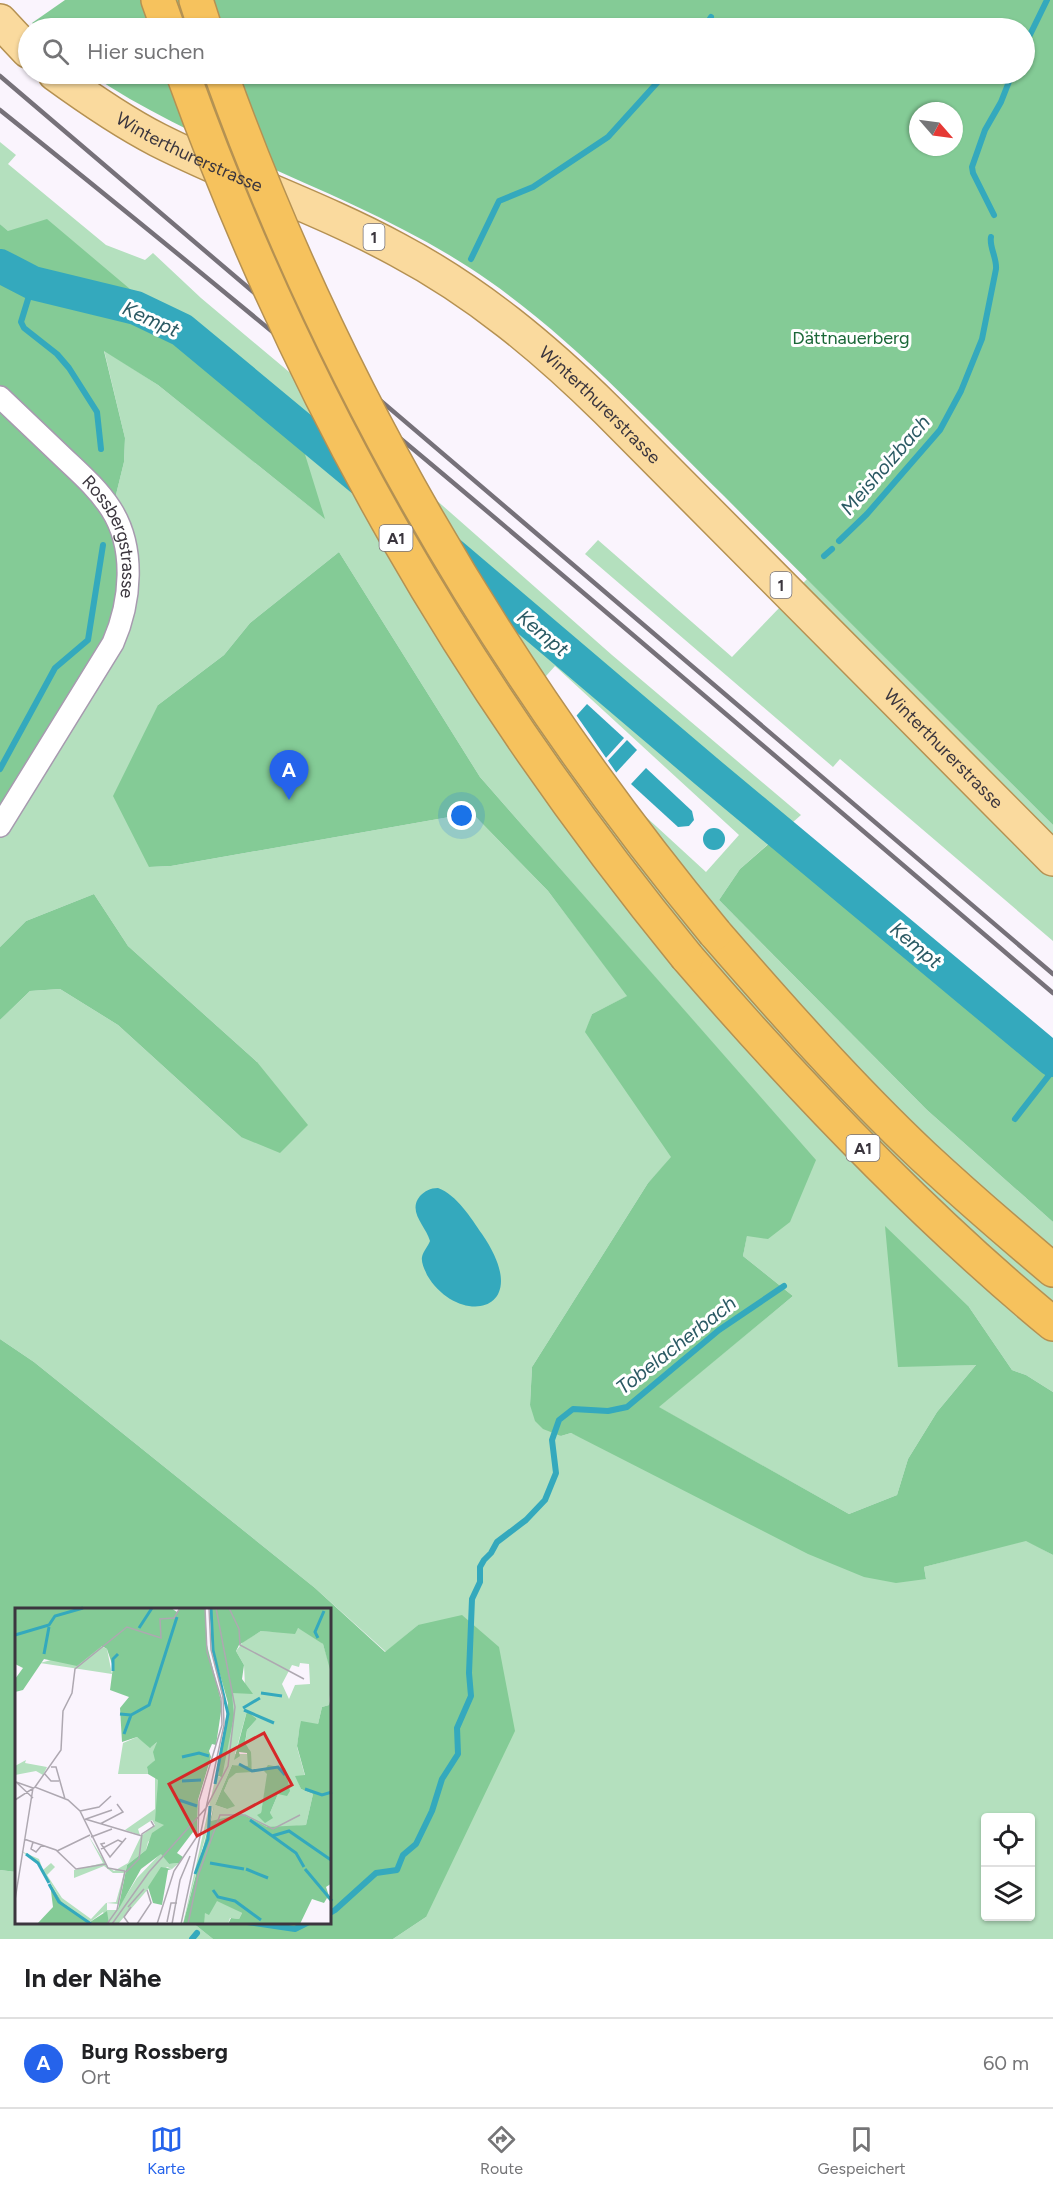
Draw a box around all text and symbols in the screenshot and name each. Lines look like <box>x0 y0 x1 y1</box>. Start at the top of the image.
search box <box>18 18 1035 84</box>
icon: search <box>39 35 72 68</box>
text: Hier suchen <box>87 38 205 65</box>
north arrow <box>909 102 963 156</box>
street label: Winterthurerstrasse <box>112 108 266 197</box>
road number: 1 <box>364 224 385 250</box>
water label: Kempt <box>119 296 183 342</box>
park label: Dättnauerberg <box>792 327 910 349</box>
street label: Winterthurerstrasse <box>535 341 665 469</box>
water label: Meisholzbach <box>835 410 935 520</box>
street label: Rossbergstrasse <box>77 470 139 600</box>
road number: A1 <box>380 525 412 551</box>
road number: 1 <box>770 572 792 598</box>
water label: Kempt <box>512 605 574 661</box>
street label: Winterthurerstrasse <box>879 684 1008 813</box>
pin: A <box>270 750 308 800</box>
your location <box>447 801 476 830</box>
water label: Kempt <box>885 917 947 973</box>
road number: A1 <box>846 1135 880 1161</box>
water label: Tobelacherbach <box>611 1291 741 1399</box>
inset map <box>15 1608 332 1924</box>
map controls <box>981 1813 1035 1921</box>
button: locate <box>981 1813 1035 1867</box>
button: layers <box>981 1867 1035 1921</box>
text: In der Nähe <box>24 1962 161 1994</box>
text: Burg Rossberg <box>81 2038 228 2065</box>
text: A <box>36 2051 51 2075</box>
text: 60 m <box>983 2051 1029 2075</box>
text: Ort <box>81 2065 111 2089</box>
tab: Karte <box>147 2123 185 2178</box>
tab: Route <box>480 2123 523 2178</box>
tab: Gespeichert <box>818 2123 906 2178</box>

